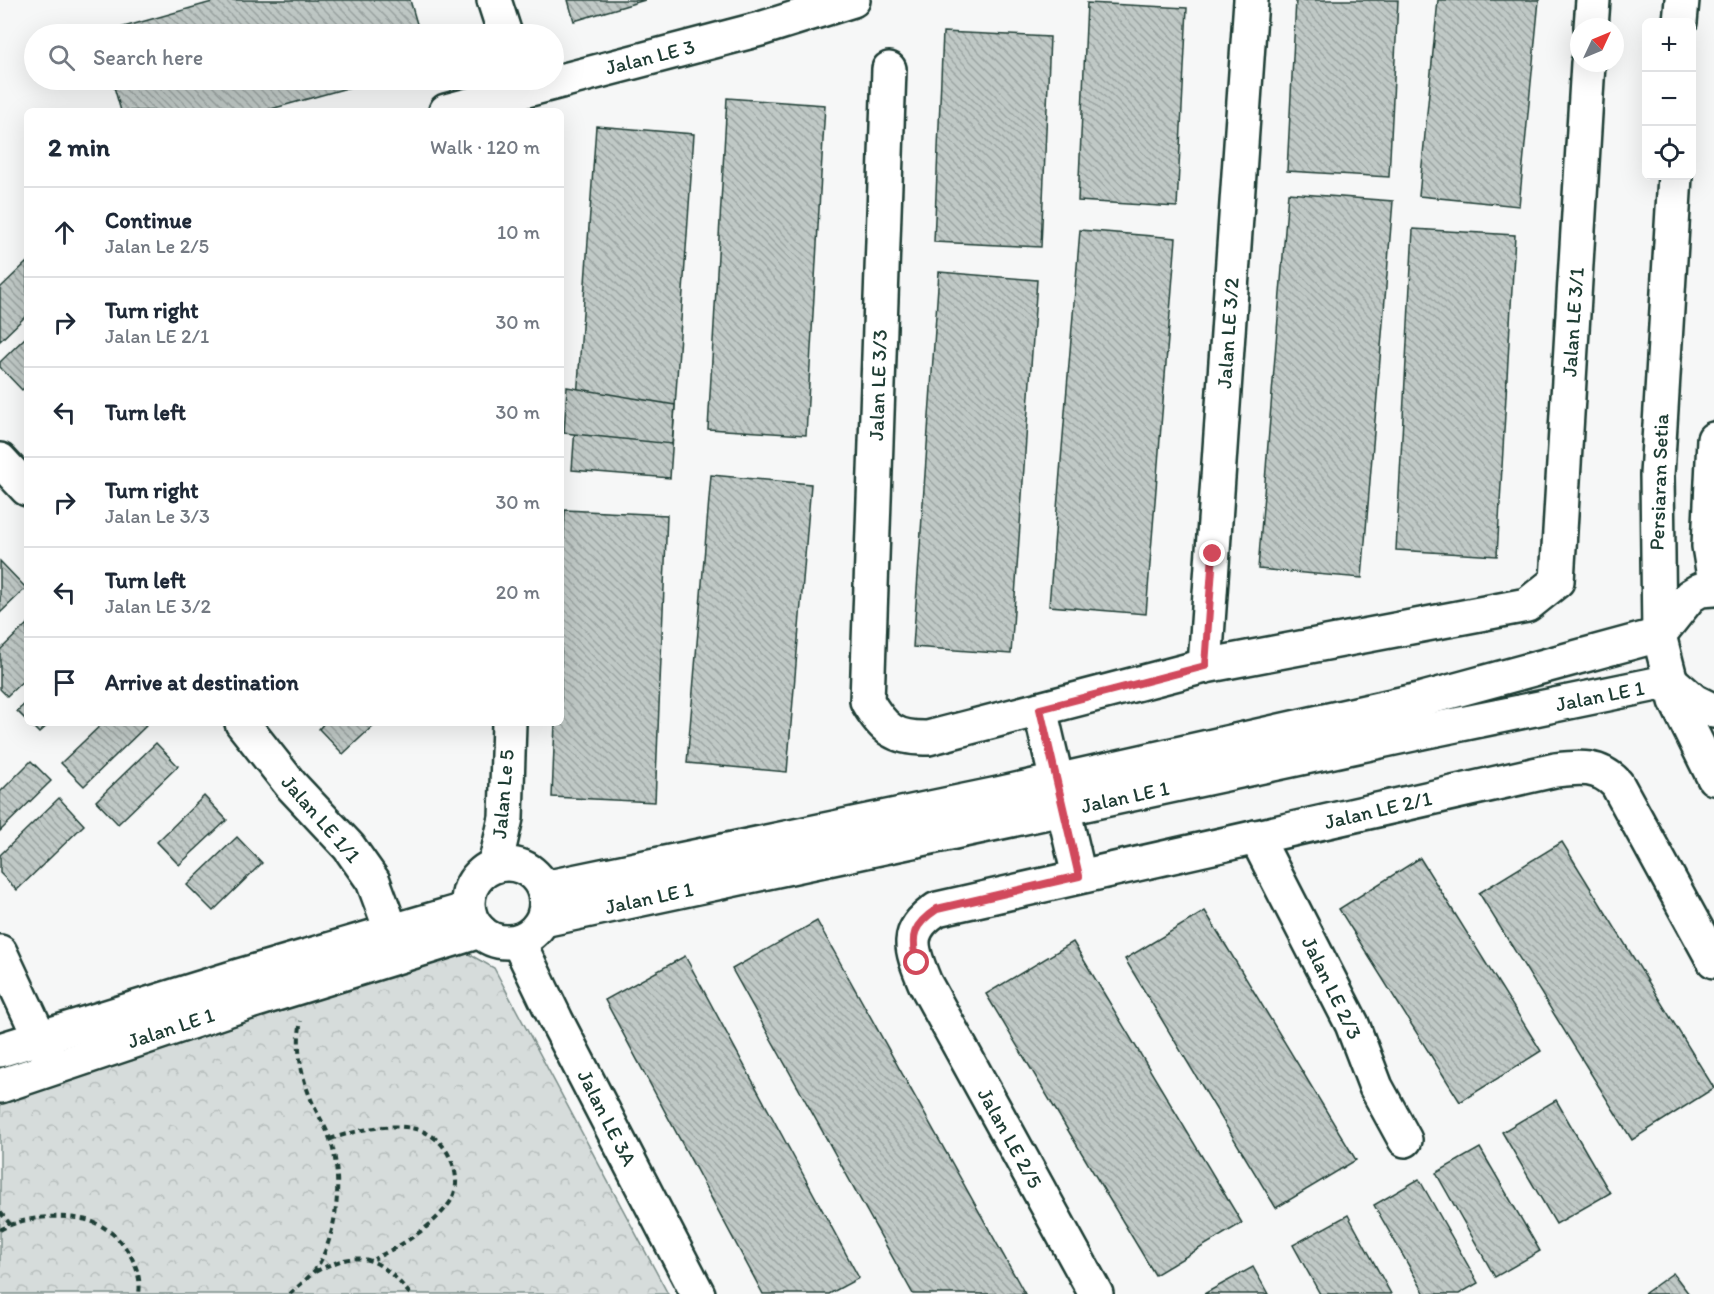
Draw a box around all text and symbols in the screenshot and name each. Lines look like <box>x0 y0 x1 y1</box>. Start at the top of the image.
north arrow <box>1570 18 1624 72</box>
map controls <box>1642 18 1696 180</box>
button: + <box>1642 18 1696 72</box>
search box <box>24 24 564 90</box>
street label: Jalan LE 3 <box>603 33 697 80</box>
icon: search <box>45 41 78 74</box>
text: Search here <box>93 44 203 71</box>
button: − <box>1642 72 1696 126</box>
button: locate <box>1642 126 1696 180</box>
text: 2 min <box>48 131 110 163</box>
text: Walk · 120 m <box>430 135 540 159</box>
text: Continue <box>105 207 192 234</box>
icon: ahead <box>48 216 81 249</box>
text: 10 m <box>497 220 540 244</box>
text: Jalan Le 2/5 <box>105 234 209 258</box>
street label: Jalan LE 3/1 <box>1556 266 1589 378</box>
street label: Jalan LE 3/2 <box>1211 277 1244 389</box>
text: Turn right <box>105 297 199 324</box>
icon: right <box>48 306 81 339</box>
text: 30 m <box>495 310 540 334</box>
text: Jalan LE 2/1 <box>105 324 209 348</box>
street label: Jalan LE 3/3 <box>863 329 892 441</box>
icon: left <box>48 396 81 429</box>
text: Turn left <box>105 399 186 426</box>
text: 30 m <box>495 400 540 424</box>
street label: Persiaran Setia <box>1644 413 1673 551</box>
text: Turn right <box>105 477 199 504</box>
icon: right <box>48 486 81 519</box>
text: 30 m <box>495 490 540 514</box>
text: Jalan Le 3/3 <box>105 504 210 528</box>
route end <box>1199 540 1225 566</box>
text: Turn left <box>105 567 186 594</box>
icon: left <box>48 576 81 609</box>
text: 20 m <box>496 580 540 604</box>
text: Jalan LE 3/2 <box>105 594 211 618</box>
icon: arrive <box>48 666 81 699</box>
text: Arrive at destination <box>105 669 299 696</box>
street label: Jalan LE 1 <box>1554 675 1647 716</box>
street label: Jalan Le 5 <box>486 748 519 840</box>
street label: Jalan LE 1/1 <box>276 770 366 868</box>
street label: Jalan LE 1 <box>1078 775 1172 818</box>
street label: Jalan LE 2/1 <box>1322 785 1434 834</box>
street label: Jalan LE 1 <box>602 876 696 919</box>
street label: Jalan LE 2/3 <box>1297 932 1368 1043</box>
route start <box>903 949 929 975</box>
street label: Jalan LE 1 <box>124 1002 218 1053</box>
street label: Jalan LE 3A <box>573 1065 643 1171</box>
street label: Jalan LE 2/5 <box>973 1083 1048 1192</box>

